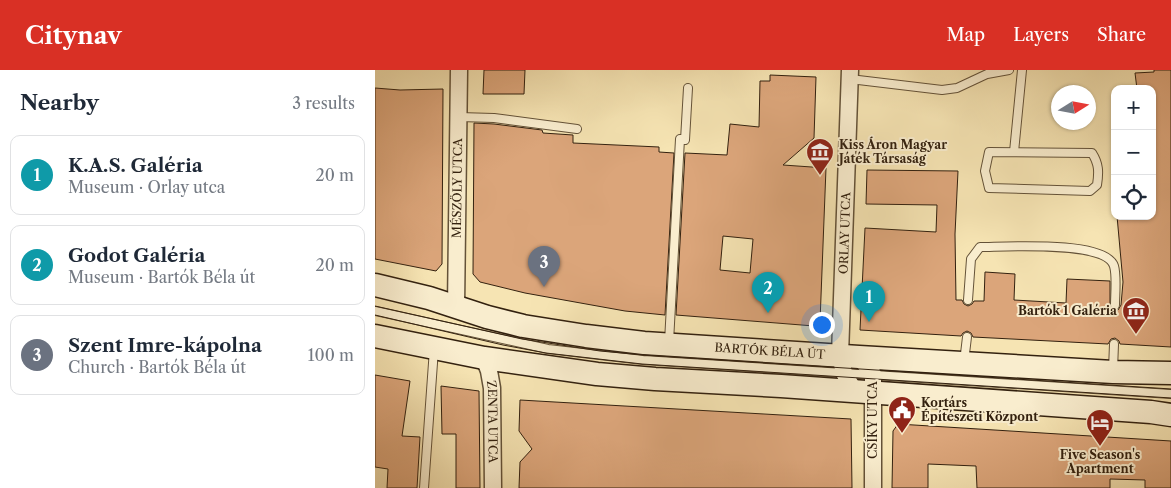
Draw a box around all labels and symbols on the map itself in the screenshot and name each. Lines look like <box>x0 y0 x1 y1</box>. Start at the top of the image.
north arrow <box>1051 85 1096 130</box>
place label: Kiss Áron Magyar Játék Társaság <box>837 136 947 166</box>
street label: MÉSZÖLY UTCA <box>448 137 465 238</box>
museum icon: Kiss Áron Magyar Játék Társaság <box>805 137 835 176</box>
street label: ORLAY UTCA <box>836 191 853 274</box>
pin: 3 <box>528 246 560 287</box>
pin: 2 <box>752 272 784 313</box>
pin: 1 <box>853 281 885 322</box>
museum icon: Bartók 1 Galéria <box>1121 296 1151 335</box>
place label: Bartók 1 Galéria <box>1018 303 1118 318</box>
your location <box>809 312 835 338</box>
street label: BARTÓK BÉLA ÚT <box>714 340 826 362</box>
street label: ZENTA UTCA <box>484 379 501 464</box>
street label: CSÍKY UTCA <box>864 380 880 459</box>
public building icon: Kortárs Építészeti Központ <box>887 395 917 434</box>
place label: Kortárs Építészeti Központ <box>921 395 1038 424</box>
hotel icon: Five Season's Apartment <box>1085 408 1115 447</box>
place label: Five Season's Apartment <box>1060 447 1141 476</box>

